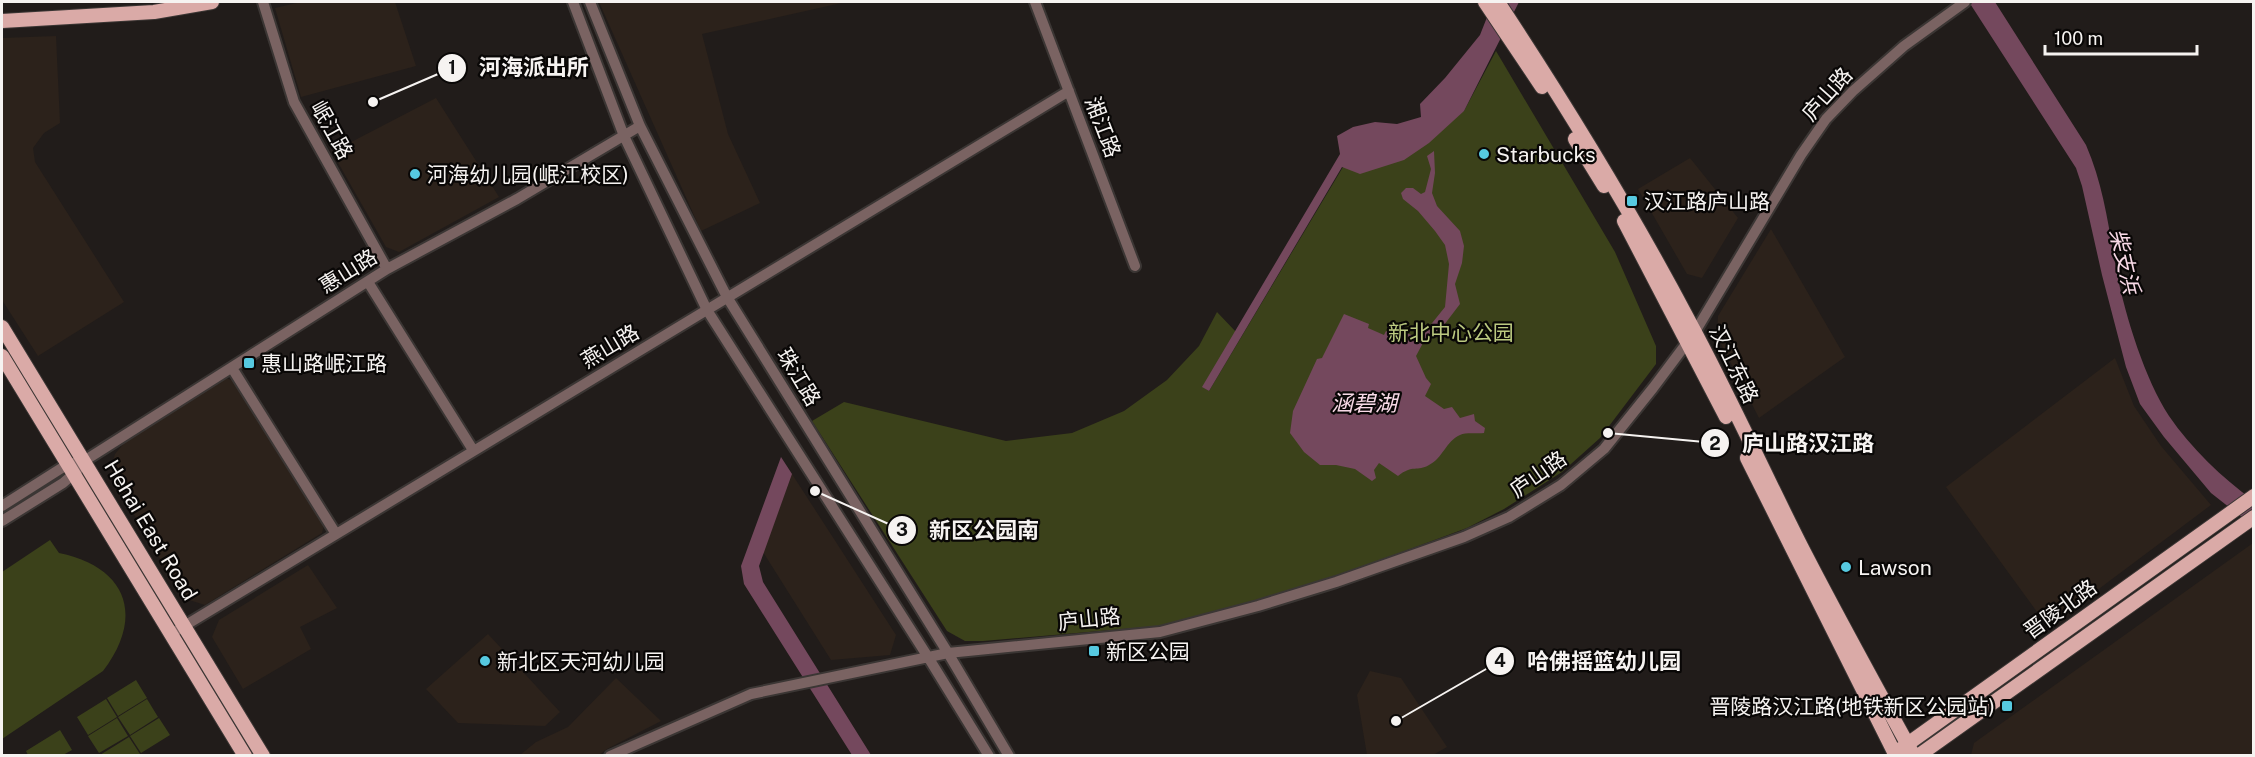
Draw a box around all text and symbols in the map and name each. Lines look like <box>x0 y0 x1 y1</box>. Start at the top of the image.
scale bar <box>2045 18 2196 56</box>
text: 100 m <box>2054 28 2103 49</box>
callout: 河海派出所 <box>437 48 601 88</box>
text: 河海派出所 <box>479 54 589 80</box>
text: 1 <box>448 57 456 78</box>
street label: 庐山路 <box>1797 62 1857 126</box>
street label: 湘江路 <box>1080 93 1126 161</box>
street label: 岷江路 <box>306 96 358 164</box>
place label: Starbucks <box>1496 142 1596 167</box>
marker: Starbucks <box>1477 147 1491 161</box>
place label: 河海幼儿园(岷江校区) <box>427 162 629 187</box>
marker: 河海幼儿园(岷江校区) <box>408 167 422 181</box>
place label: 汉江路庐山路 <box>1644 189 1770 214</box>
marker: 汉江路庐山路 <box>1625 194 1639 208</box>
water label: 柴支浜 <box>2105 226 2146 298</box>
street label: 惠山路 <box>315 244 381 298</box>
street label: 燕山路 <box>577 319 643 373</box>
park label: 新北中心公园 <box>1388 320 1514 345</box>
street label: 汉江东路 <box>1704 321 1764 407</box>
street label: 珠江路 <box>772 344 826 410</box>
place label: 惠山路岷江路 <box>261 351 387 376</box>
marker: 惠山路岷江路 <box>242 356 256 370</box>
water label: 涵碧湖 <box>1331 390 1400 416</box>
callout: 庐山路汉江路 <box>1700 423 1886 463</box>
text: 庐山路汉江路 <box>1742 430 1874 456</box>
text: 2 <box>1709 433 1721 454</box>
street label: 庐山路 <box>1505 446 1571 502</box>
street label: Hehai East Road <box>99 455 203 605</box>
callout: 新区公园南 <box>887 510 1051 550</box>
text: 新区公园南 <box>929 517 1039 543</box>
text: 3 <box>896 519 908 540</box>
place label: Lawson <box>1858 555 1932 580</box>
marker: Lawson <box>1839 560 1853 574</box>
street label: 晋陵北路 <box>2019 574 2101 644</box>
street label: 庐山路 <box>1056 603 1122 635</box>
place label: 新区公园 <box>1106 639 1190 664</box>
callout: 哈佛摇篮幼儿园 <box>1485 641 1693 681</box>
marker: 新区公园 <box>1087 644 1101 658</box>
text: 哈佛摇篮幼儿园 <box>1527 648 1681 674</box>
place label: 新北区天河幼儿园 <box>497 649 665 674</box>
text: 4 <box>1494 650 1506 671</box>
marker: 新北区天河幼儿园 <box>478 654 492 668</box>
place label: 晋陵路汉江路(地铁新区公园站) <box>1709 694 1995 719</box>
marker: 晋陵路汉江路(地铁新区公园站) <box>2000 699 2014 713</box>

